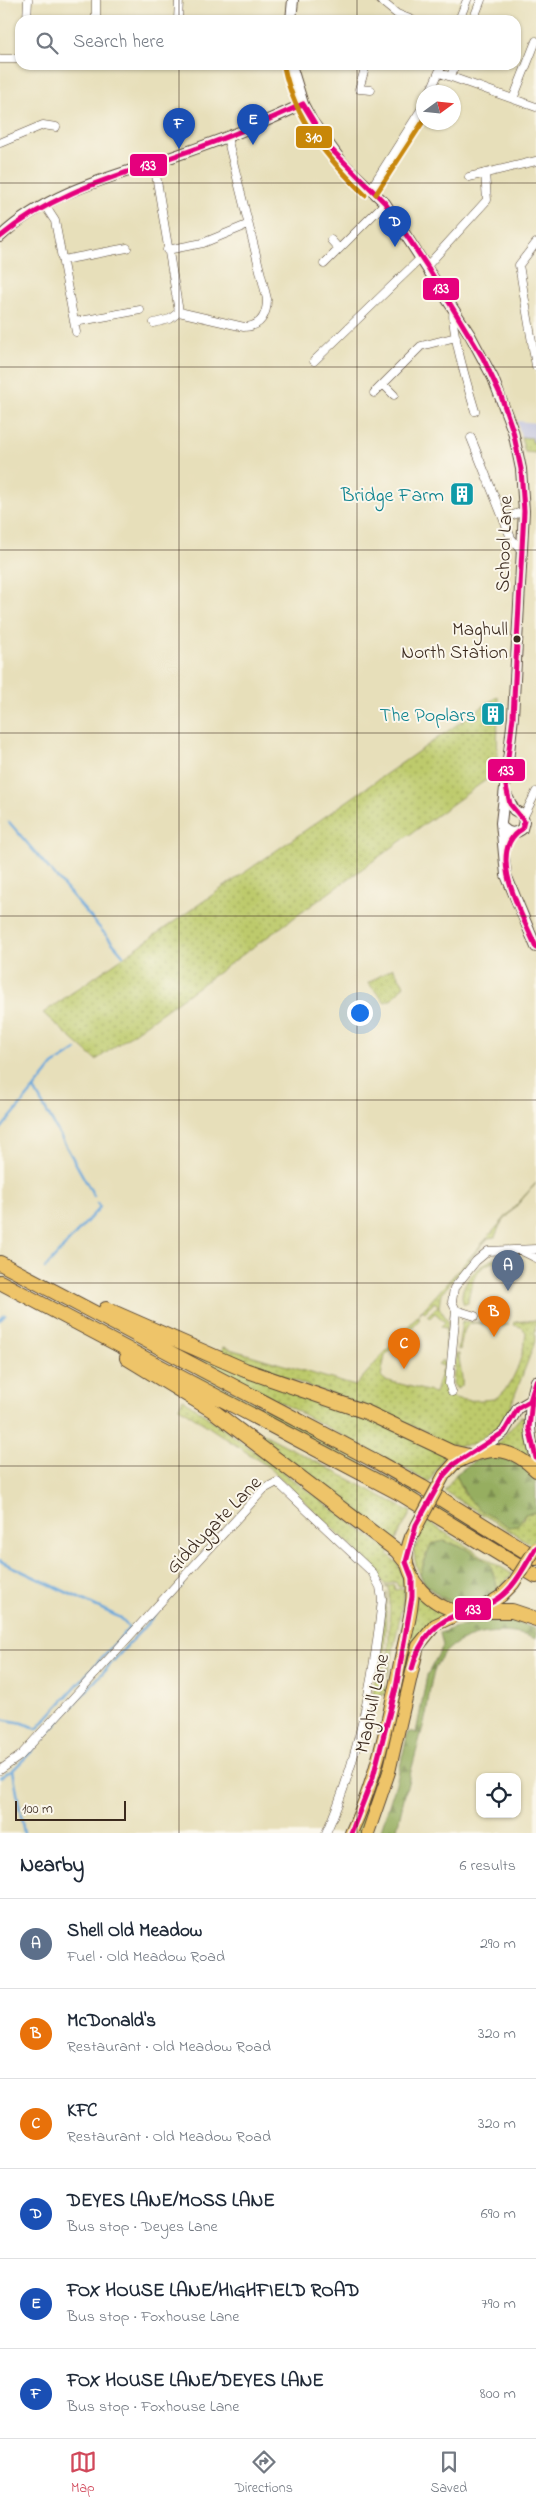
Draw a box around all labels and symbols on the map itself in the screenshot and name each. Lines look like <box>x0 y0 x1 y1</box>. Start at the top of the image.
north arrow <box>416 85 461 130</box>
pin: E <box>237 104 269 145</box>
pin: F <box>163 108 195 149</box>
line badge: 310 <box>295 125 333 149</box>
text: 310 <box>305 128 322 149</box>
line badge: 133 <box>129 153 168 177</box>
text: 133 <box>140 156 156 177</box>
pin: D <box>379 206 411 247</box>
line badge: 133 <box>422 277 460 301</box>
text: 133 <box>433 279 449 300</box>
building icon: Bridge Farm <box>449 481 475 507</box>
place label: Bridge Farm <box>340 482 444 512</box>
street label: School Lane <box>489 495 522 593</box>
place label: Maghull North Station <box>401 617 508 667</box>
marker: Maghull North Station <box>512 634 522 644</box>
building icon: The Poplars <box>480 701 506 727</box>
place label: The Poplars <box>379 702 476 731</box>
line badge: 133 <box>487 758 526 782</box>
text: 133 <box>498 761 514 782</box>
your location <box>347 1000 373 1026</box>
pin: A <box>492 1250 524 1291</box>
pin: B <box>478 1296 510 1337</box>
pin: C <box>388 1328 420 1369</box>
street label: Giddygate Lane <box>160 1470 270 1582</box>
line badge: 133 <box>454 1597 492 1621</box>
text: 133 <box>465 1600 481 1621</box>
street label: Maghull Lane <box>349 1651 399 1756</box>
scale bar <box>15 1798 126 1821</box>

